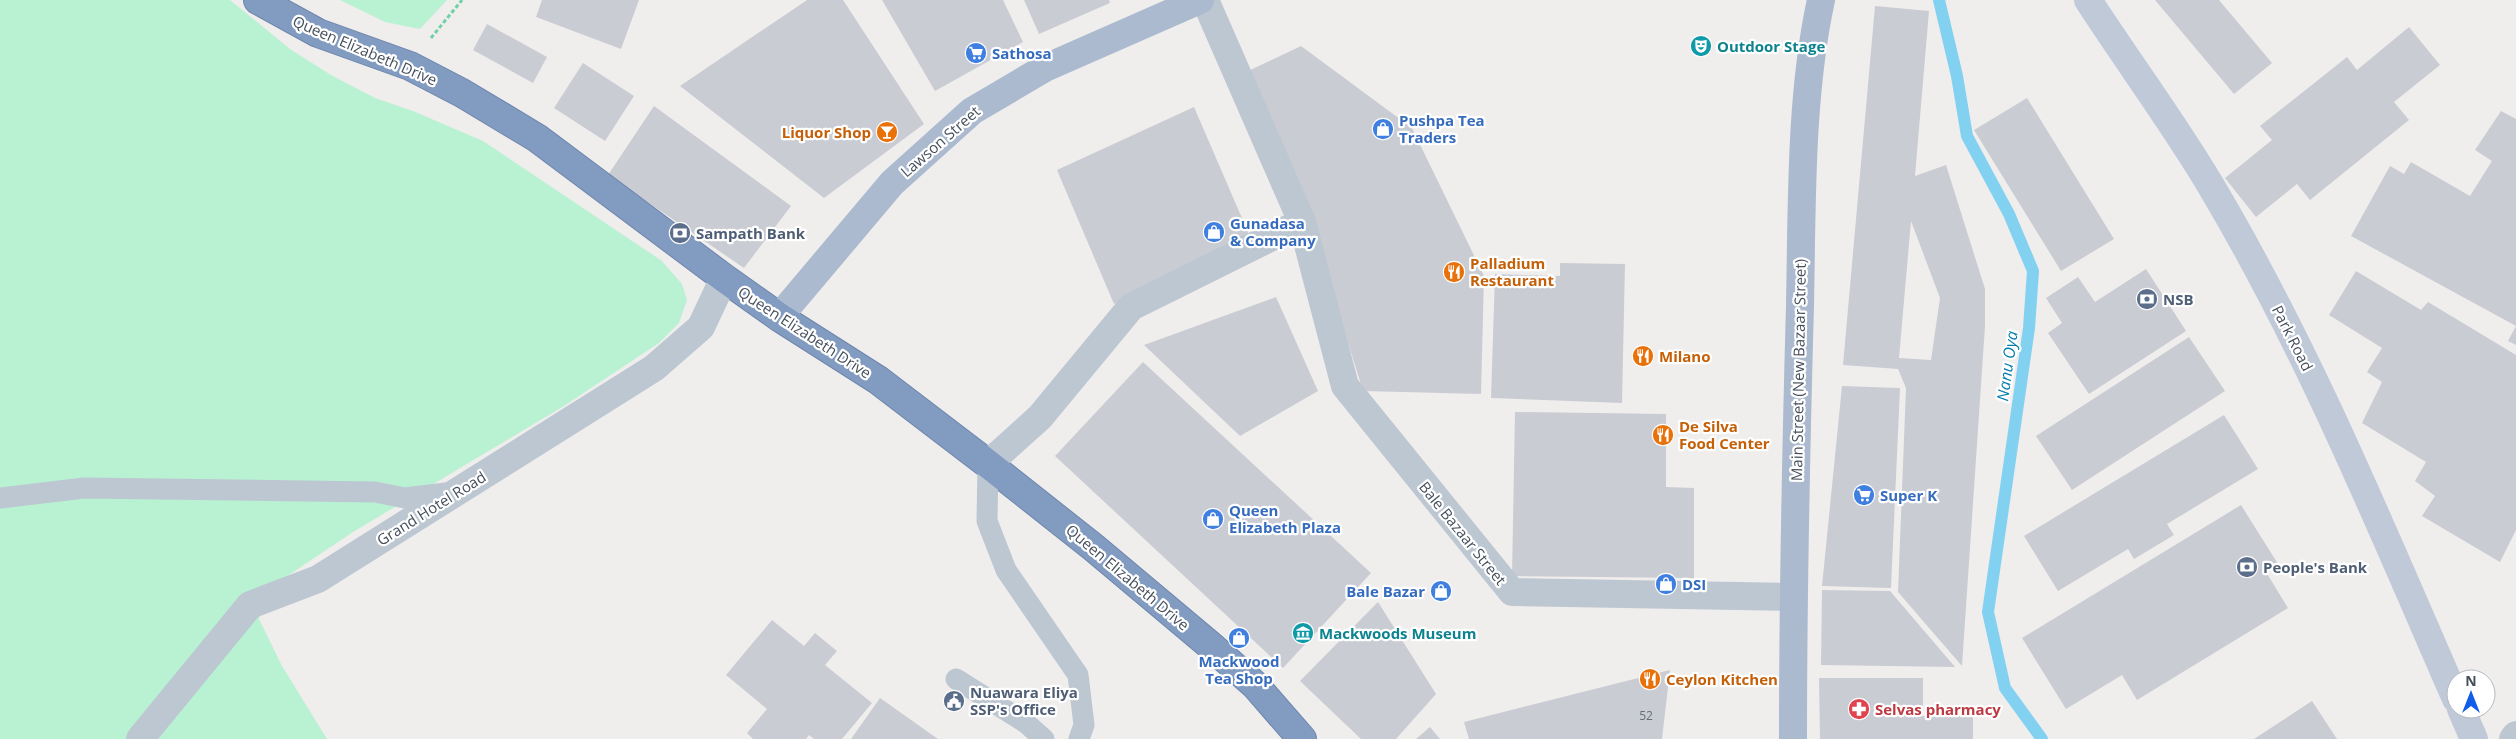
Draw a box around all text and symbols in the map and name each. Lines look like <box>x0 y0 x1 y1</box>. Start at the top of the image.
street label: Queen Elizabeth Drive <box>290 11 440 89</box>
theatre icon: Outdoor Stage <box>1689 34 1713 58</box>
place label: Outdoor Stage <box>1717 36 1825 56</box>
supermarket icon: Sathosa <box>964 41 988 65</box>
place label: Sathosa <box>992 43 1052 63</box>
street label: Lawson Street <box>896 101 984 181</box>
place label: Pushpa Tea Traders <box>1399 110 1485 147</box>
shop icon: Pushpa Tea Traders <box>1371 117 1395 141</box>
bar icon: Liquor Shop <box>875 120 899 144</box>
place label: Liquor Shop <box>782 122 871 142</box>
place label: Gunadasa & Company <box>1230 213 1316 250</box>
shop icon: Gunadasa & Company <box>1202 220 1226 244</box>
bank icon: Sampath Bank <box>668 221 692 245</box>
place label: Sampath Bank <box>696 223 806 243</box>
place label: Palladium Restaurant <box>1470 253 1554 290</box>
street label: Main Street (New Bazaar Street) <box>1786 259 1810 481</box>
restaurant icon: Palladium Restaurant <box>1442 260 1466 284</box>
street label: Queen Elizabeth Drive <box>735 281 875 383</box>
bank icon: NSB <box>2135 287 2159 311</box>
place label: NSB <box>2163 289 2194 309</box>
street label: Park Road <box>2268 302 2318 374</box>
water label: Nanu Oya <box>1991 329 2023 403</box>
restaurant icon: Milano <box>1631 344 1655 368</box>
place label: Milano <box>1659 346 1711 366</box>
place label: De Silva Food Center <box>1679 416 1770 453</box>
restaurant icon: De Silva Food Center <box>1651 423 1675 447</box>
street label: Grand Hotel Road <box>373 466 489 550</box>
street label: Bale Bazaar Street <box>1415 477 1511 589</box>
supermarket icon: Super K <box>1852 483 1876 507</box>
place label: Super K <box>1880 485 1937 505</box>
place label: Queen Elizabeth Plaza <box>1229 500 1341 537</box>
shop icon: Queen Elizabeth Plaza <box>1201 507 1225 531</box>
street label: Queen Elizabeth Drive <box>1062 520 1194 634</box>
bank icon: People's Bank <box>2235 555 2259 579</box>
place label: People's Bank <box>2263 557 2368 577</box>
shop icon: DSI <box>1654 572 1678 596</box>
place label: DSI <box>1682 574 1706 594</box>
shop icon: Bale Bazar <box>1429 579 1453 603</box>
place label: Bale Bazar <box>1346 581 1425 601</box>
museum icon: Mackwoods Museum <box>1291 621 1315 645</box>
place label: Mackwoods Museum <box>1319 623 1476 643</box>
shop icon: Mackwood Tea Shop <box>1227 626 1251 650</box>
place label: Mackwood Tea Shop <box>1198 651 1280 688</box>
restaurant icon: Ceylon Kitchen <box>1638 667 1662 691</box>
place label: Ceylon Kitchen <box>1666 669 1778 689</box>
north arrow <box>2446 669 2496 719</box>
text: N <box>2465 671 2477 690</box>
place label: Nuawara Eliya SSP's Office <box>970 682 1078 719</box>
public building icon: Nuawara Eliya SSP's Office <box>942 689 966 713</box>
pharmacy icon: Selvas pharmacy <box>1847 697 1871 721</box>
place label: Selvas pharmacy <box>1875 699 2001 719</box>
house number: 52 <box>1639 707 1653 724</box>

